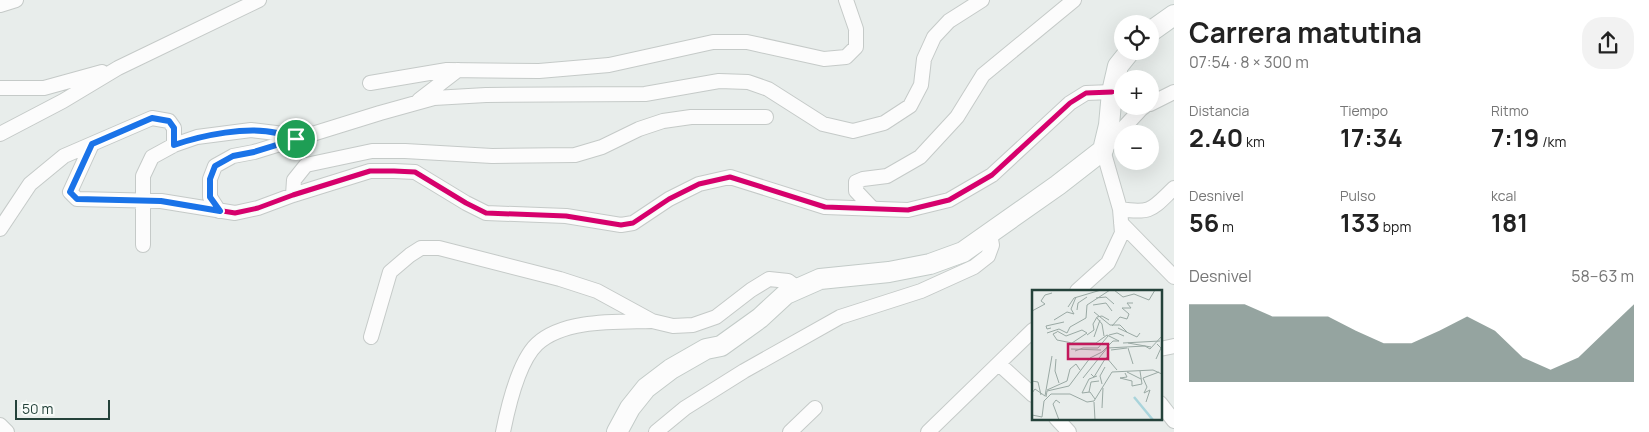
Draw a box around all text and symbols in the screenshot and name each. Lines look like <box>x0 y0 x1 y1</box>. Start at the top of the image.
text: Carrera matutina <box>1189 13 1422 51</box>
map controls <box>1114 15 1159 170</box>
button: locate <box>1114 15 1159 60</box>
button: share <box>1582 17 1634 69</box>
text: 07:54 · 8 × 300 m <box>1189 51 1309 73</box>
button: + <box>1114 70 1159 115</box>
text: Distancia <box>1189 101 1249 120</box>
text: Tiempo <box>1340 101 1388 120</box>
text: Ritmo <box>1491 101 1529 120</box>
pin <box>275 118 317 160</box>
text: 2.40 <box>1189 120 1243 155</box>
text: 17:34 <box>1340 120 1403 155</box>
text: 7:19 <box>1491 120 1539 155</box>
icon: arrive <box>282 125 310 153</box>
button: − <box>1114 125 1159 170</box>
text: km <box>1243 132 1265 151</box>
text: /km <box>1539 132 1566 151</box>
text: Desnivel <box>1189 186 1244 205</box>
text: Pulso <box>1340 186 1376 205</box>
text: kcal <box>1491 186 1517 205</box>
text: 56 <box>1189 205 1219 240</box>
text: 133 <box>1340 205 1380 240</box>
text: 181 <box>1491 205 1528 240</box>
text: m <box>1219 217 1234 236</box>
text: bpm <box>1380 217 1411 236</box>
text: Desnivel <box>1189 265 1252 287</box>
text: 58–63 m <box>1571 265 1634 287</box>
inset map <box>1032 290 1162 420</box>
scale bar <box>15 397 110 420</box>
text: 50 m <box>22 399 53 418</box>

